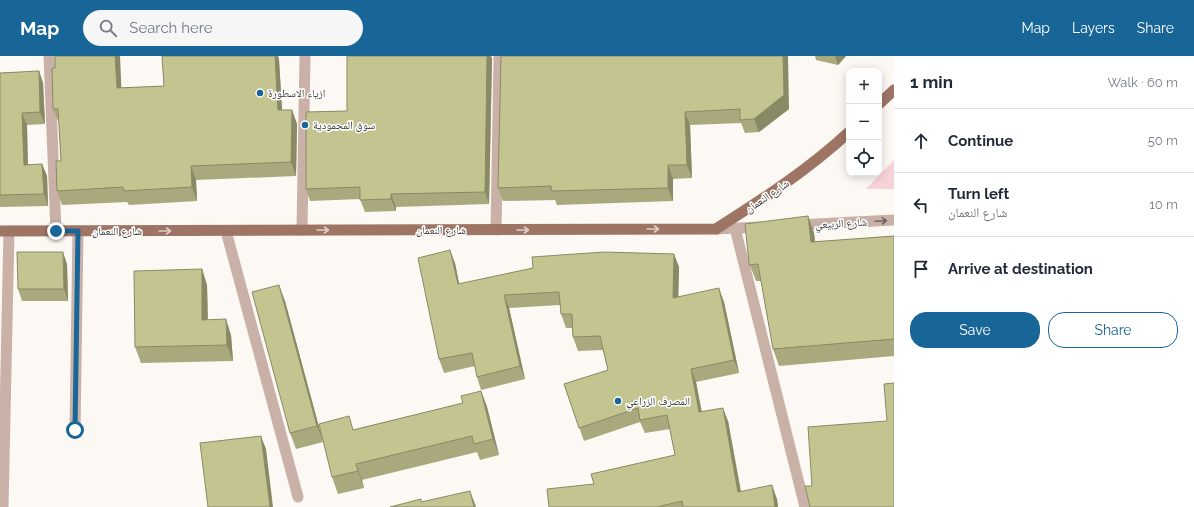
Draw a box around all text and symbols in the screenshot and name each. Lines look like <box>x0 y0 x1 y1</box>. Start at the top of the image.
search box <box>83 10 363 46</box>
text: Map <box>20 17 59 39</box>
icon: search <box>97 17 119 39</box>
text: Search here <box>129 19 213 37</box>
text: Map <box>1022 20 1050 36</box>
text: Layers <box>1072 20 1115 36</box>
text: Share <box>1137 20 1174 36</box>
map controls <box>846 68 882 176</box>
button: + <box>846 68 882 104</box>
text: 1 min <box>910 72 953 92</box>
text: Walk · 60 m <box>1107 75 1178 90</box>
place label: ازياء الاسطورة <box>268 87 325 100</box>
marker: ازياء الاسطورة <box>255 88 265 98</box>
button: − <box>846 104 882 140</box>
place label: سوق المحمودية <box>313 119 375 132</box>
marker: سوق المحمودية <box>300 120 310 130</box>
icon: ahead <box>910 130 932 152</box>
text: Continue <box>948 132 1013 150</box>
text: 50 m <box>1148 133 1178 148</box>
button: locate <box>846 140 882 176</box>
street label: شارع النعمان <box>743 177 792 216</box>
text: Turn left <box>948 185 1009 203</box>
icon: left <box>910 194 932 216</box>
text: 10 m <box>1149 197 1178 212</box>
text: شارع النعمان <box>948 205 1007 220</box>
street label: شارع الربيعي <box>815 216 868 233</box>
one-way arrow <box>874 217 887 224</box>
route end <box>47 222 65 240</box>
street label: شارع النعمان <box>416 224 466 237</box>
street label: شارع النعمان <box>92 225 142 238</box>
one-way arrow <box>646 225 659 233</box>
one-way arrow <box>316 226 329 234</box>
one-way arrow <box>516 226 529 234</box>
one-way arrow <box>158 227 171 235</box>
icon: arrive <box>910 258 932 280</box>
text: Arrive at destination <box>948 260 1093 278</box>
button: Save <box>910 312 1040 348</box>
button: Share <box>1048 312 1178 348</box>
place label: المصرف الزراعي <box>626 395 690 410</box>
marker: المصرف الزراعي <box>613 396 623 406</box>
route start <box>66 421 84 439</box>

